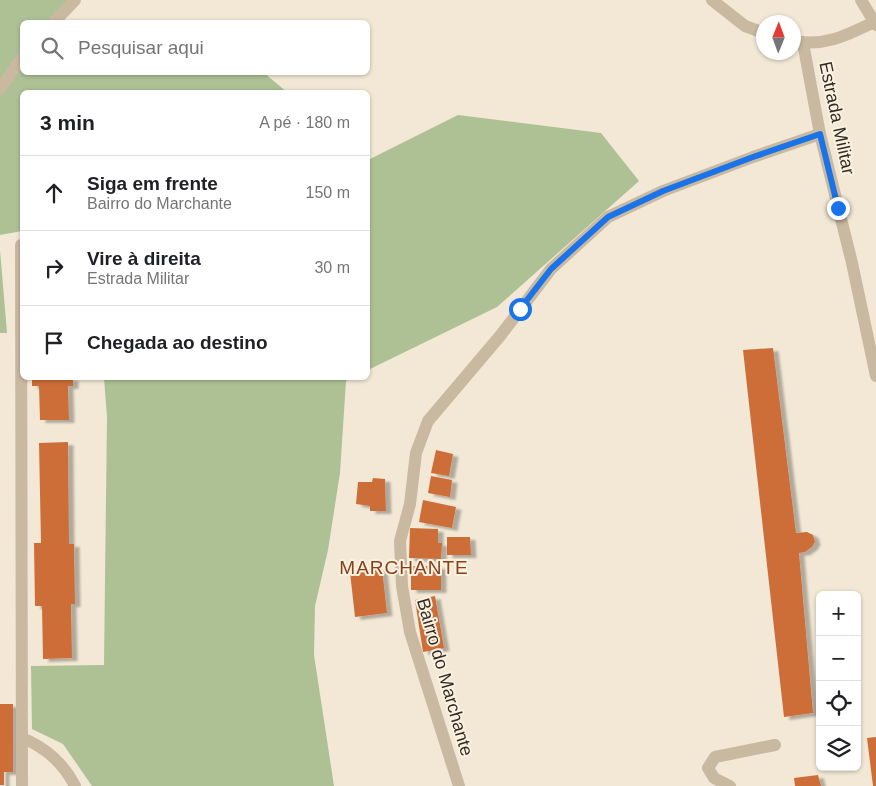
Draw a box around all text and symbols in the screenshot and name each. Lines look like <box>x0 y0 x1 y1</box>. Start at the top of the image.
north arrow <box>756 15 801 60</box>
search box <box>20 20 370 75</box>
icon: search <box>38 34 66 62</box>
text: Pesquisar aqui <box>78 37 204 58</box>
street label: Estrada Militar <box>815 60 859 176</box>
text: 3 min <box>40 111 95 134</box>
text: A pé · 180 m <box>259 114 350 131</box>
text: Siga em frente <box>87 173 218 194</box>
icon: ahead <box>40 179 68 207</box>
text: 150 m <box>306 184 350 201</box>
text: Bairro do Marchante <box>87 195 232 212</box>
route end <box>827 197 850 220</box>
text: Vire à direita <box>87 248 201 269</box>
icon: right <box>40 254 68 282</box>
text: 30 m <box>314 259 350 276</box>
text: Estrada Militar <box>87 270 189 287</box>
route start <box>509 298 532 321</box>
icon: arrive <box>40 329 68 357</box>
text: Chegada ao destino <box>87 332 268 353</box>
district label: MARCHANTE <box>339 557 469 578</box>
map controls <box>816 591 861 771</box>
button: + <box>816 591 861 636</box>
street label: Bairro do Marchante <box>413 596 477 758</box>
button: − <box>816 636 861 681</box>
button: locate <box>816 681 861 726</box>
button: layers <box>816 726 861 771</box>

